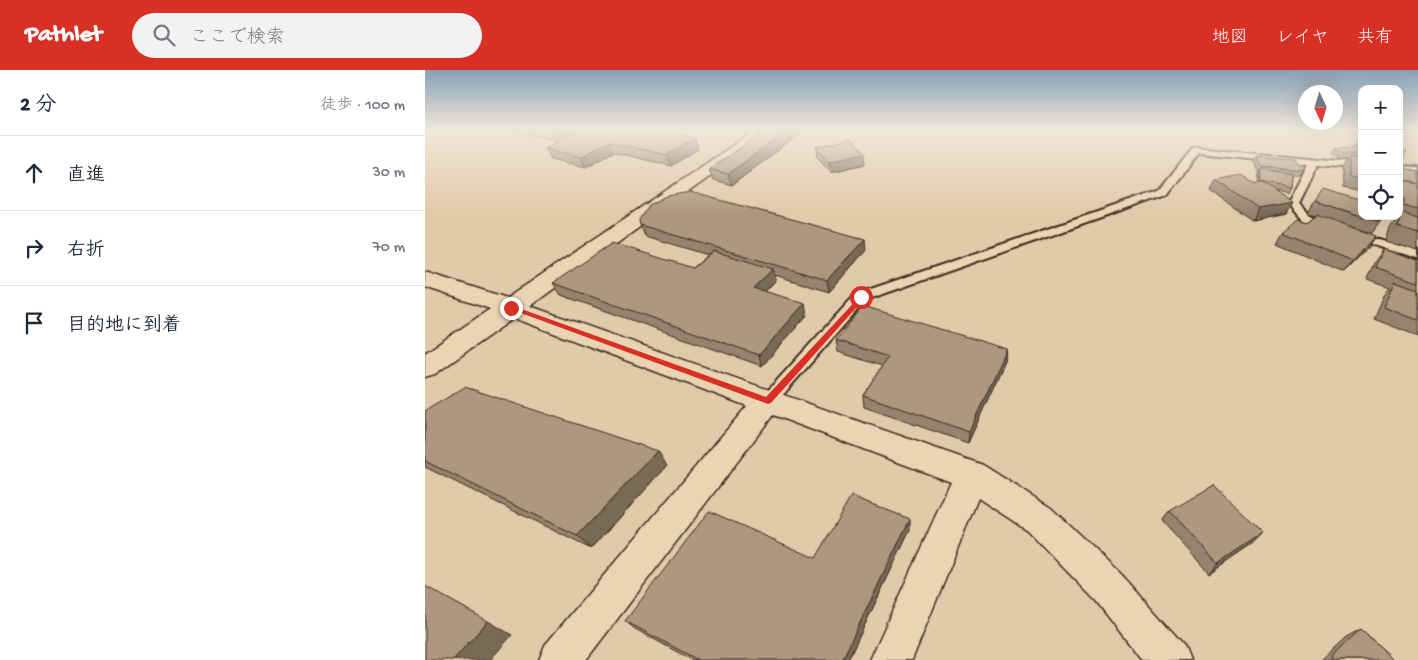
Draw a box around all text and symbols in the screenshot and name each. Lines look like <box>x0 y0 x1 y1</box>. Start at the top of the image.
search box <box>132 13 482 58</box>
text: Pathlet <box>25 21 102 50</box>
icon: search <box>150 21 178 49</box>
text: ここで検索 <box>190 27 285 50</box>
text: 地図 <box>1212 28 1248 49</box>
text: レイヤ <box>1276 28 1329 49</box>
text: 共有 <box>1357 28 1393 49</box>
north arrow <box>1298 85 1343 130</box>
map controls <box>1358 85 1403 220</box>
button: + <box>1358 85 1403 130</box>
text: 2 分 <box>20 94 56 119</box>
text: 徒歩 · 100 m <box>321 97 405 116</box>
button: − <box>1358 130 1403 175</box>
icon: ahead <box>20 159 48 187</box>
text: 30 m <box>372 164 405 183</box>
text: 直進 <box>67 165 105 188</box>
button: locate <box>1358 175 1403 220</box>
icon: right <box>20 234 48 262</box>
text: 70 m <box>372 239 405 258</box>
text: 右折 <box>67 240 105 263</box>
route start <box>850 286 873 309</box>
route end <box>500 297 523 320</box>
icon: arrive <box>20 309 48 337</box>
text: 目的地に到着 <box>67 315 181 338</box>

